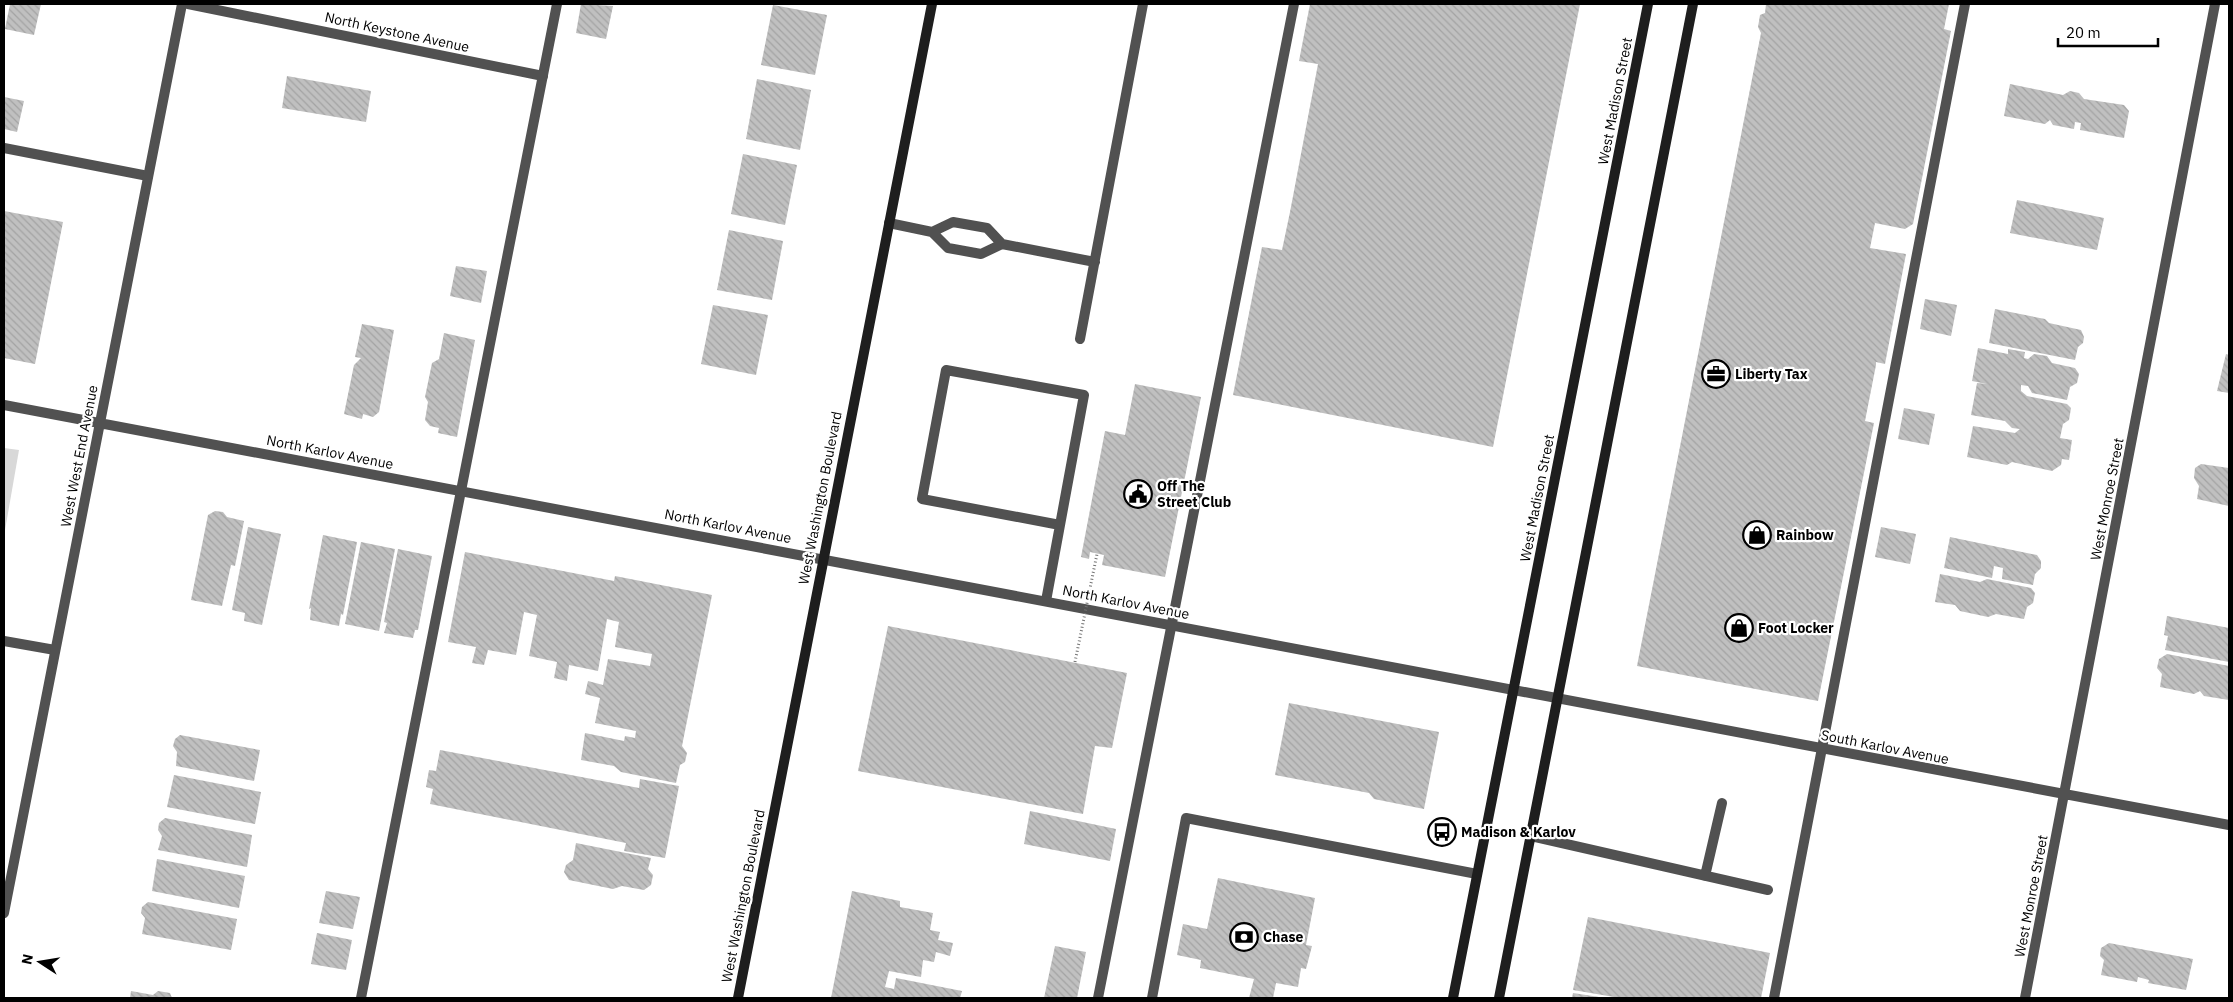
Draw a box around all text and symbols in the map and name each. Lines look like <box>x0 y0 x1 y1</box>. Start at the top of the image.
street label: North Keystone Avenue <box>323 8 471 56</box>
scale bar <box>2058 15 2158 47</box>
text: 20 m <box>2066 23 2101 42</box>
street label: West Madison Street <box>1594 36 1636 166</box>
office icon: Liberty Tax <box>1701 359 1731 389</box>
place label: Liberty Tax <box>1735 365 1808 383</box>
street label: West West End Avenue <box>56 383 102 528</box>
street label: West Washington Boulevard <box>794 410 846 586</box>
street label: North Karlov Avenue <box>265 431 395 473</box>
street label: West Madison Street <box>1516 433 1558 563</box>
street label: West Monroe Street <box>2086 436 2128 562</box>
place label: Off The Street Club <box>1157 477 1231 511</box>
public building icon: Off The Street Club <box>1123 479 1153 509</box>
street label: North Karlov Avenue <box>663 505 793 547</box>
shop icon: Rainbow <box>1742 520 1772 550</box>
place label: Rainbow <box>1776 526 1834 544</box>
street label: North Karlov Avenue <box>1061 581 1191 623</box>
shop icon: Foot Locker <box>1724 613 1754 643</box>
place label: Foot Locker <box>1758 619 1834 637</box>
street label: South Karlov Avenue <box>1820 726 1951 768</box>
street label: West Washington Boulevard <box>717 808 769 984</box>
bus stop icon: Madison & Karlov <box>1427 817 1457 847</box>
place label: Madison & Karlov <box>1461 823 1576 841</box>
street label: West Monroe Street <box>2010 833 2052 959</box>
bank icon: Chase <box>1229 922 1259 952</box>
place label: Chase <box>1263 928 1303 946</box>
north arrow <box>15 937 65 987</box>
text: N <box>17 952 37 966</box>

